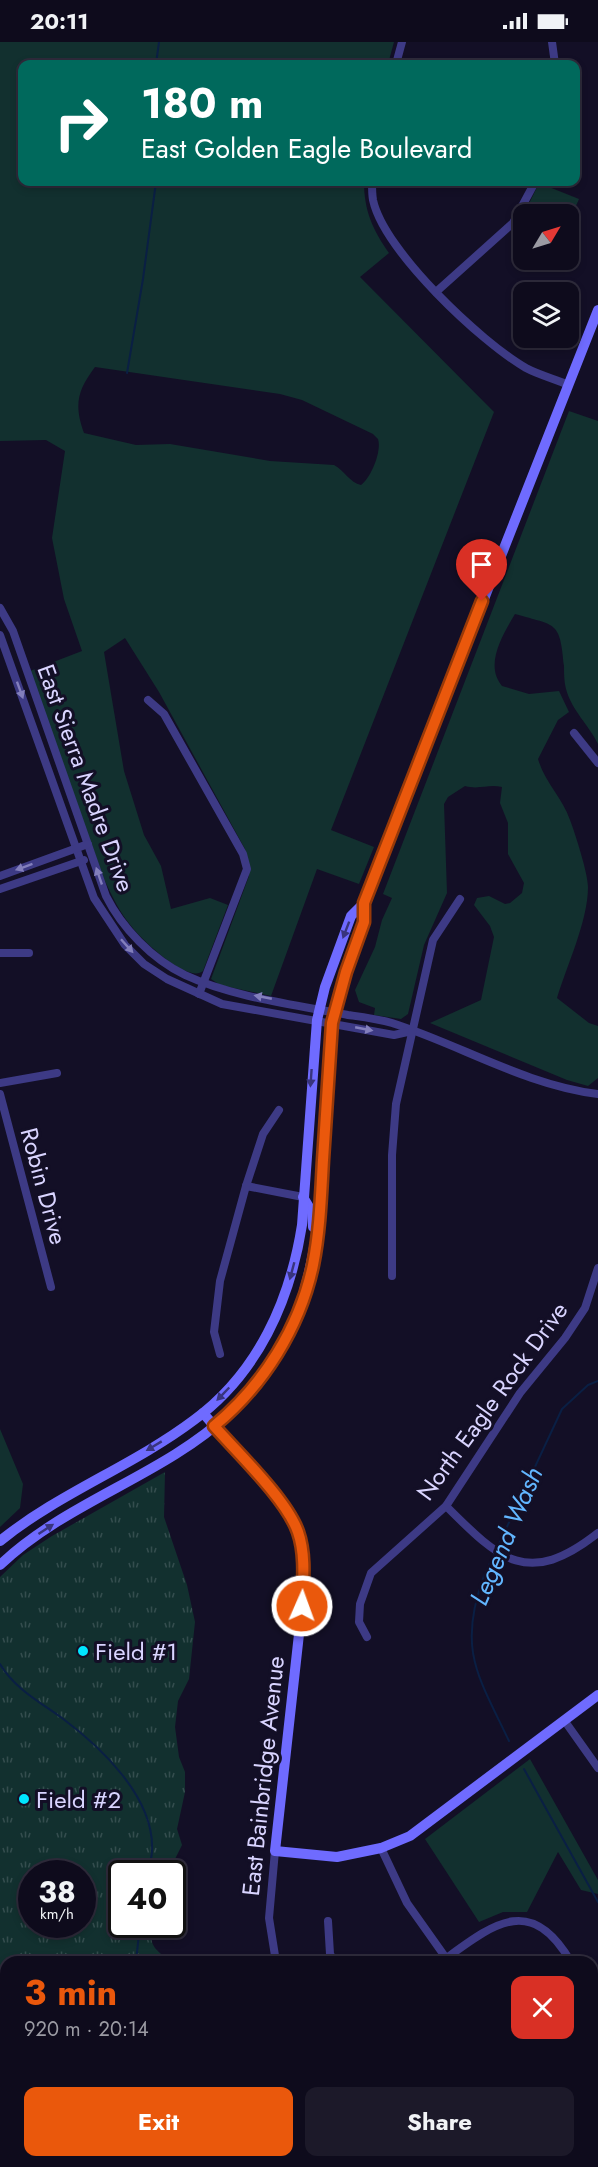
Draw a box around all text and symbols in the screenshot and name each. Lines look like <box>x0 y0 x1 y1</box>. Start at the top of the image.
text: 20:11 <box>30 5 88 37</box>
text: 180 m <box>141 73 264 134</box>
icon: right <box>42 84 120 162</box>
text: East Golden Eagle Boulevard <box>141 129 472 168</box>
north arrow <box>513 204 579 270</box>
map controls <box>513 204 579 348</box>
button: layers <box>513 282 579 348</box>
pin <box>456 539 507 601</box>
icon: arrive <box>465 548 498 581</box>
street label: East Sierra Madre Drive <box>29 659 143 897</box>
one-way arrow <box>15 681 25 699</box>
one-way arrow <box>15 863 33 873</box>
one-way arrow <box>93 866 103 884</box>
one-way arrow <box>341 921 350 939</box>
one-way arrow <box>120 938 133 953</box>
one-way arrow <box>253 992 272 1001</box>
one-way arrow <box>355 1025 374 1034</box>
one-way arrow <box>307 1068 316 1087</box>
street label: Robin Drive <box>12 1124 76 1248</box>
one-way arrow <box>287 1262 297 1281</box>
street label: North Eagle Rock Drive <box>408 1294 576 1508</box>
one-way arrow <box>217 1386 231 1400</box>
one-way arrow <box>146 1440 162 1451</box>
water label: Legend Wash <box>460 1461 552 1611</box>
one-way arrow <box>38 1524 54 1535</box>
position arrow <box>270 1574 334 1638</box>
place label: Field #1 <box>95 1634 177 1669</box>
marker: Field #1 <box>76 1644 90 1658</box>
street label: East Bainbridge Avenue <box>233 1654 293 1898</box>
place label: Field #2 <box>36 1782 121 1817</box>
marker: Field #2 <box>17 1792 31 1806</box>
speed limit sign: 40 <box>108 1860 186 1938</box>
text: 38 <box>38 1870 76 1913</box>
text: km/h <box>40 1903 74 1925</box>
text: 3 min <box>24 1966 117 2018</box>
button: close <box>511 1976 574 2039</box>
text: 920 m · 20:14 <box>24 2015 149 2044</box>
button: Exit <box>24 2087 293 2156</box>
button: Share <box>305 2087 574 2156</box>

